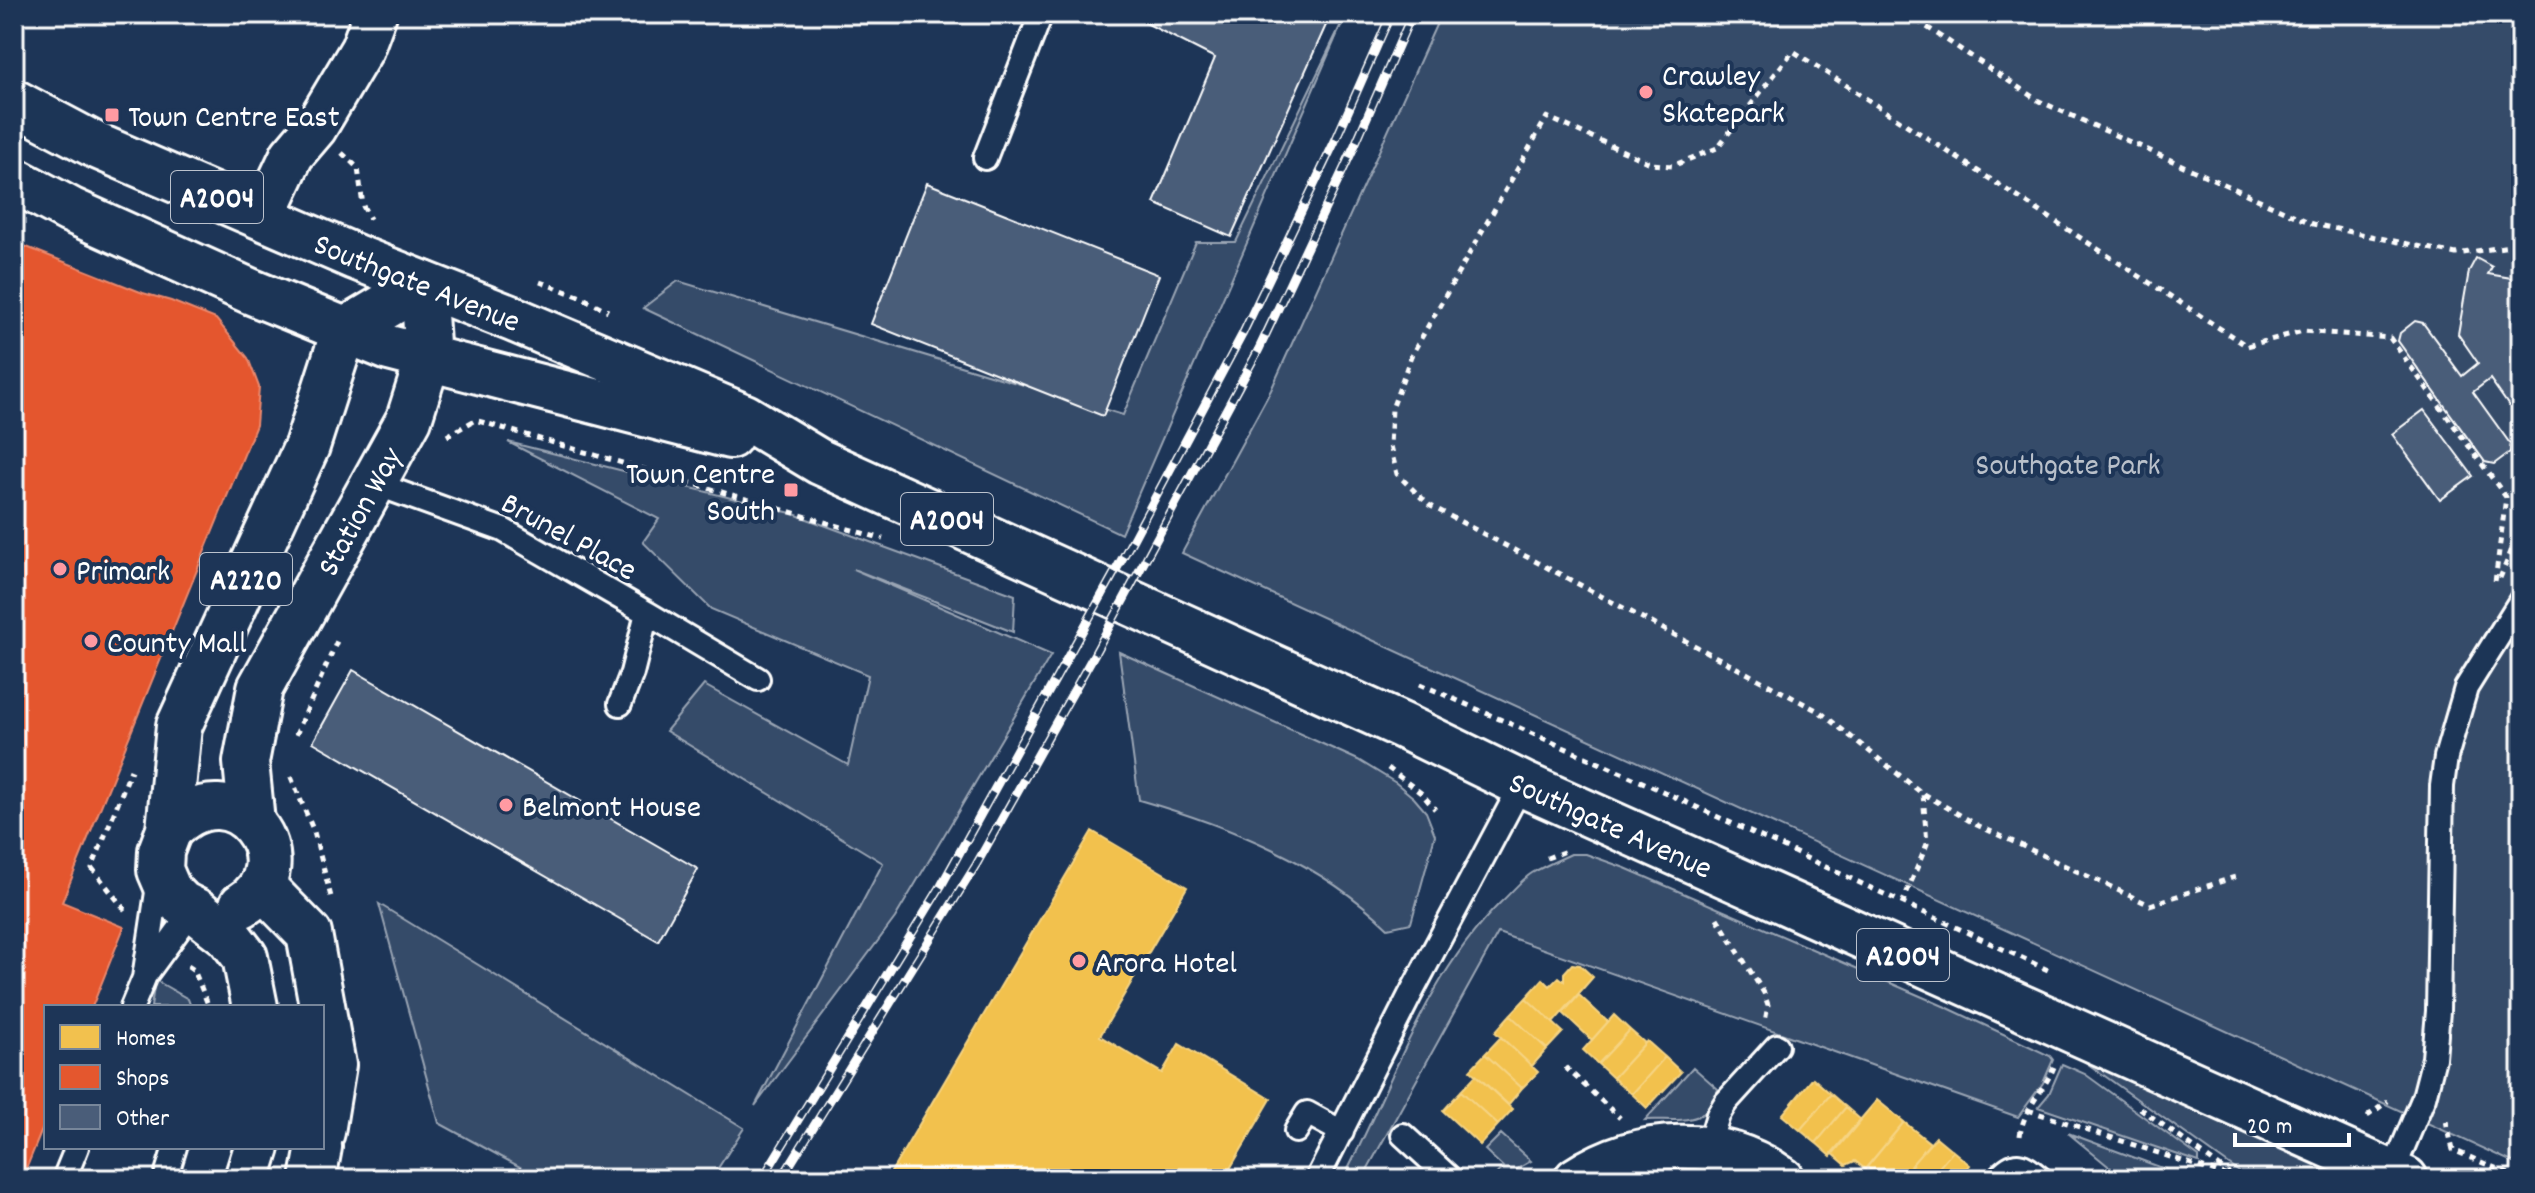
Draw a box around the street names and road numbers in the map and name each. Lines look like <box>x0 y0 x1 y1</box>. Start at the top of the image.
road number: A2004 <box>171 171 263 223</box>
street label: Southgate Avenue <box>305 224 526 348</box>
street label: Station Way <box>308 440 417 586</box>
street label: Brunel Place <box>491 483 644 596</box>
road number: A2004 <box>901 493 993 545</box>
road number: A2220 <box>200 553 292 605</box>
street label: Southgate Avenue <box>1499 763 1718 894</box>
road number: A2004 <box>1857 929 1949 981</box>

